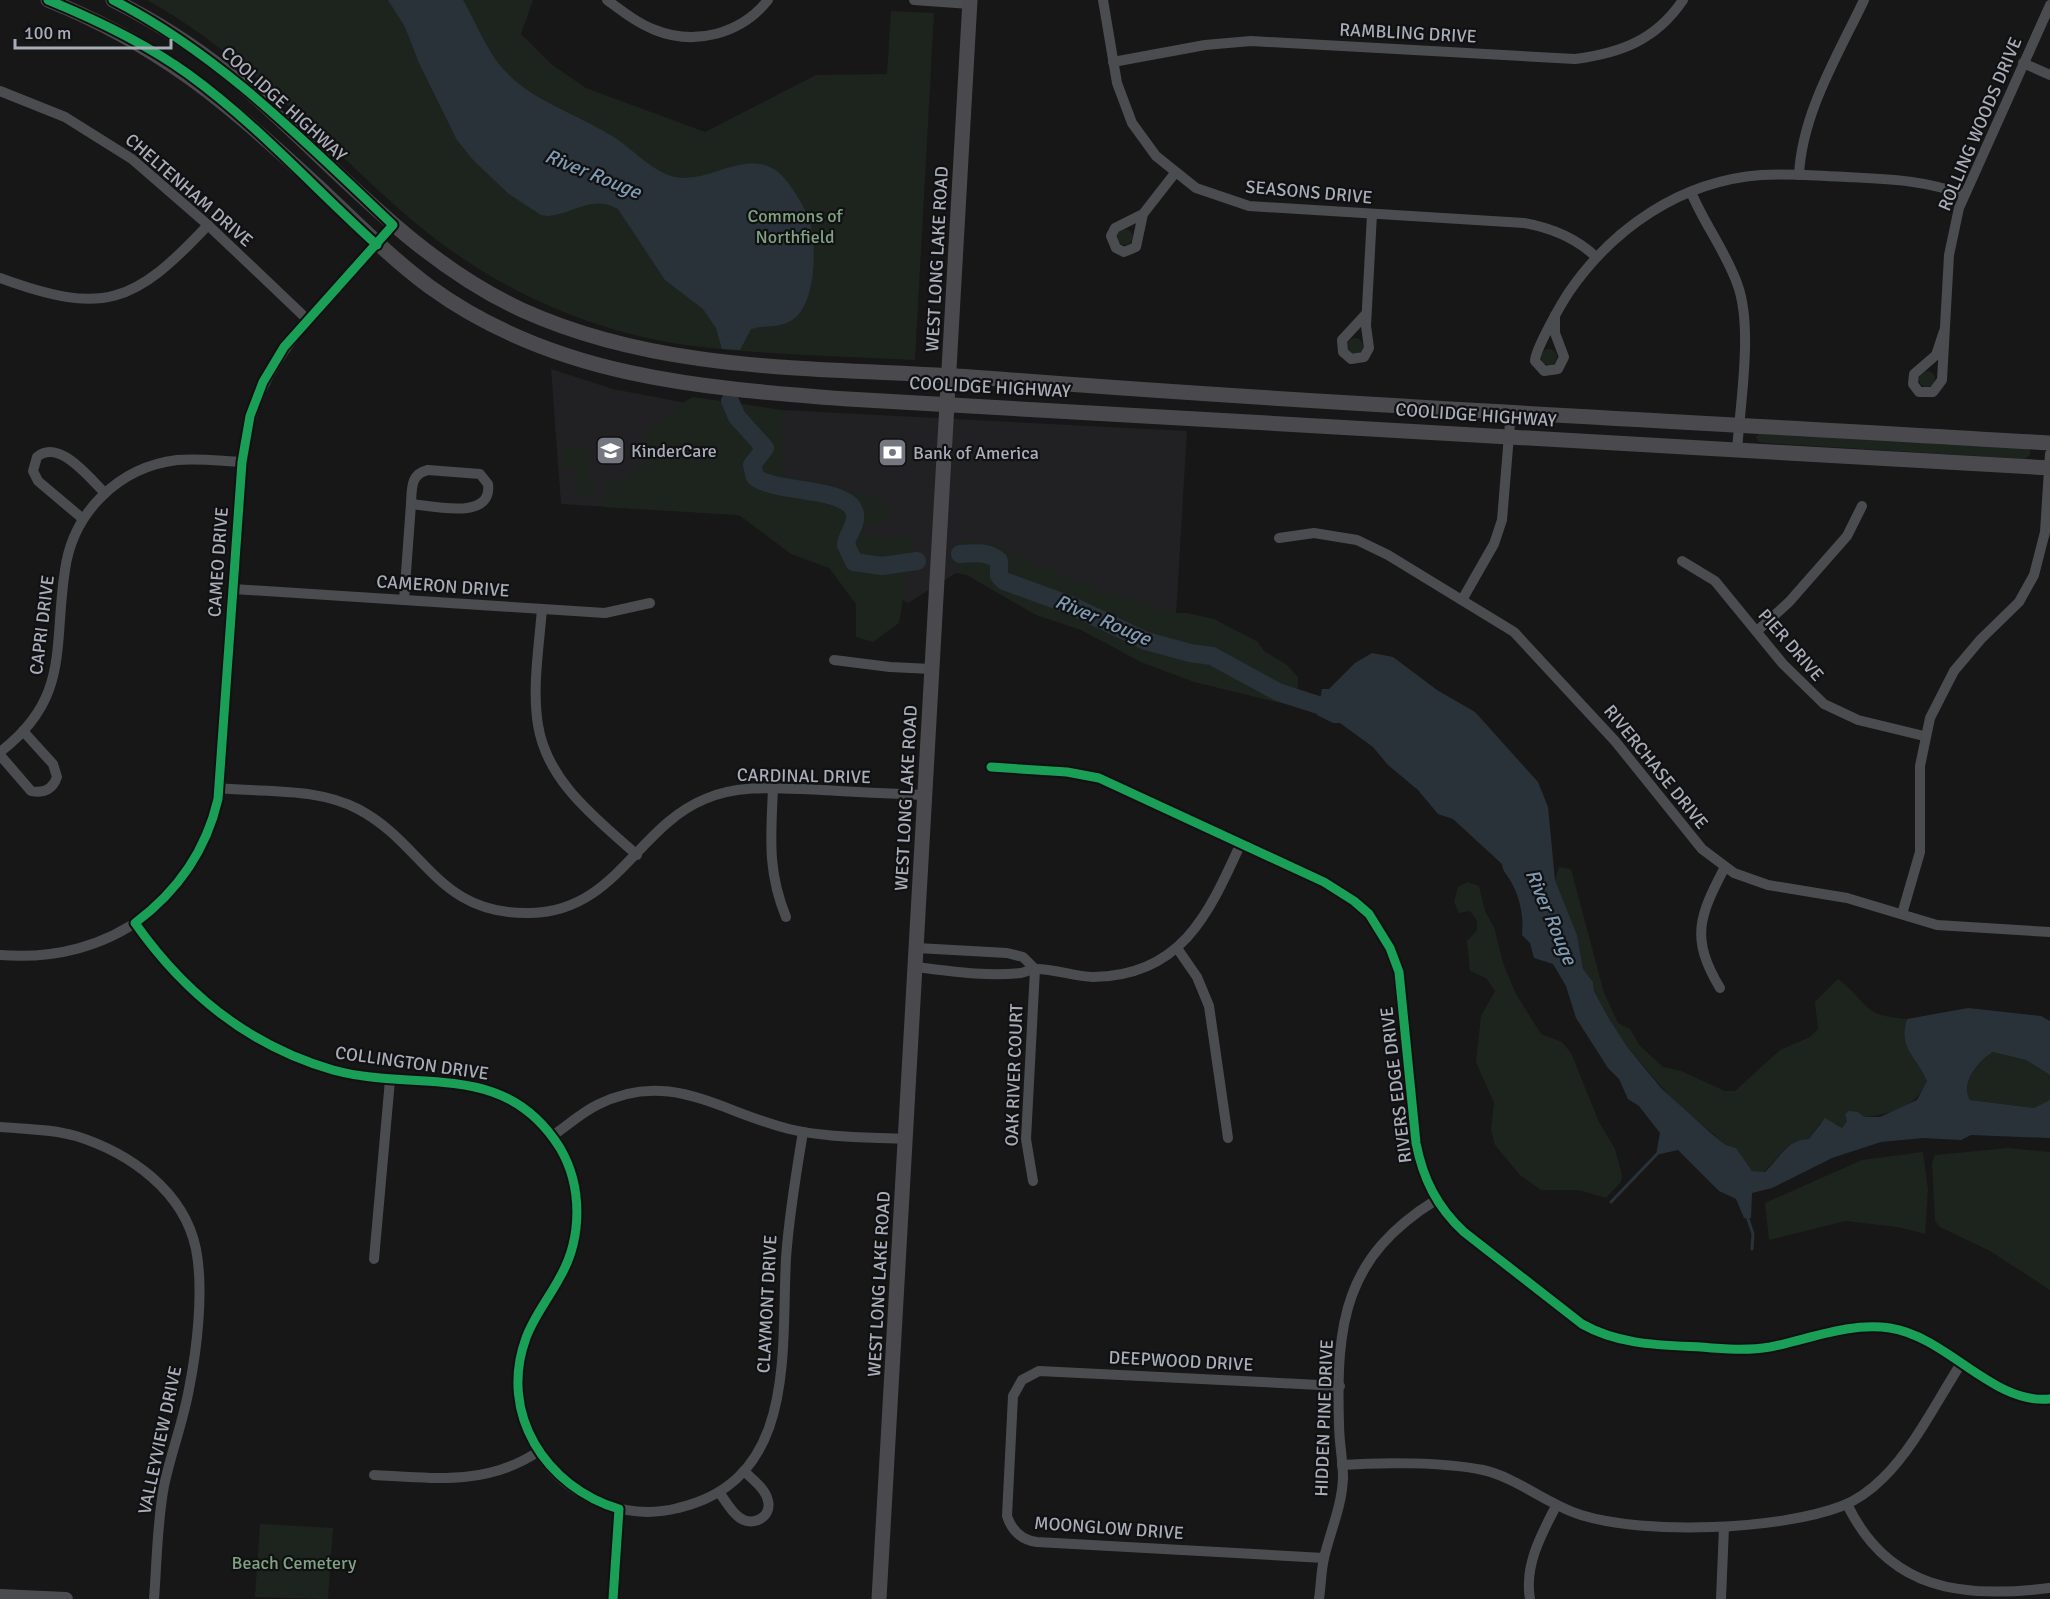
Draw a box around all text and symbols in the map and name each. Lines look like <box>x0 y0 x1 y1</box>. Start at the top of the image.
scale bar <box>15 12 171 50</box>
street label: RAMBLING DRIVE <box>1339 18 1477 48</box>
text: 100 m <box>24 22 71 44</box>
street label: ROLLING WOODS DRIVE <box>1933 34 2027 214</box>
street label: COOLIDGE HIGHWAY <box>217 42 351 166</box>
street label: CHELTENHAM DRIVE <box>121 129 257 251</box>
water label: River Rouge <box>541 143 646 205</box>
street label: WEST LONG LAKE ROAD <box>921 165 953 353</box>
street label: SEASONS DRIVE <box>1245 175 1373 209</box>
park label: Commons of Northfield <box>747 205 844 248</box>
street label: COOLIDGE HIGHWAY <box>909 372 1071 402</box>
street label: COOLIDGE HIGHWAY <box>1395 398 1557 432</box>
school or university icon: KinderCare <box>594 435 626 467</box>
bank icon: Bank of America <box>876 437 908 469</box>
place label: KinderCare <box>631 440 717 462</box>
place label: Bank of America <box>913 442 1039 464</box>
street label: CAMEO DRIVE <box>203 506 233 618</box>
street label: CAMERON DRIVE <box>376 570 510 602</box>
street label: CAPRI DRIVE <box>25 574 59 676</box>
water label: River Rouge <box>1051 589 1156 652</box>
street label: PIER DRIVE <box>1754 604 1828 686</box>
street label: RIVERCHASE DRIVE <box>1599 700 1713 834</box>
street label: WEST LONG LAKE ROAD <box>890 704 922 892</box>
street label: CARDINAL DRIVE <box>737 764 871 788</box>
water label: River Rouge <box>1520 865 1583 970</box>
street label: OAK RIVER COURT <box>1001 1003 1027 1147</box>
street label: RIVERS EDGE DRIVE <box>1376 1006 1416 1164</box>
street label: COLLINGTON DRIVE <box>334 1041 490 1085</box>
street label: WEST LONG LAKE ROAD <box>863 1190 895 1378</box>
street label: CLAYMONT DRIVE <box>752 1234 782 1374</box>
street label: HIDDEN PINE DRIVE <box>1310 1339 1338 1497</box>
street label: DEEPWOOD DRIVE <box>1108 1346 1254 1376</box>
street label: VALLEYVIEW DRIVE <box>133 1364 187 1516</box>
street label: MOONGLOW DRIVE <box>1033 1512 1185 1544</box>
park label: Beach Cemetery <box>232 1552 357 1574</box>

